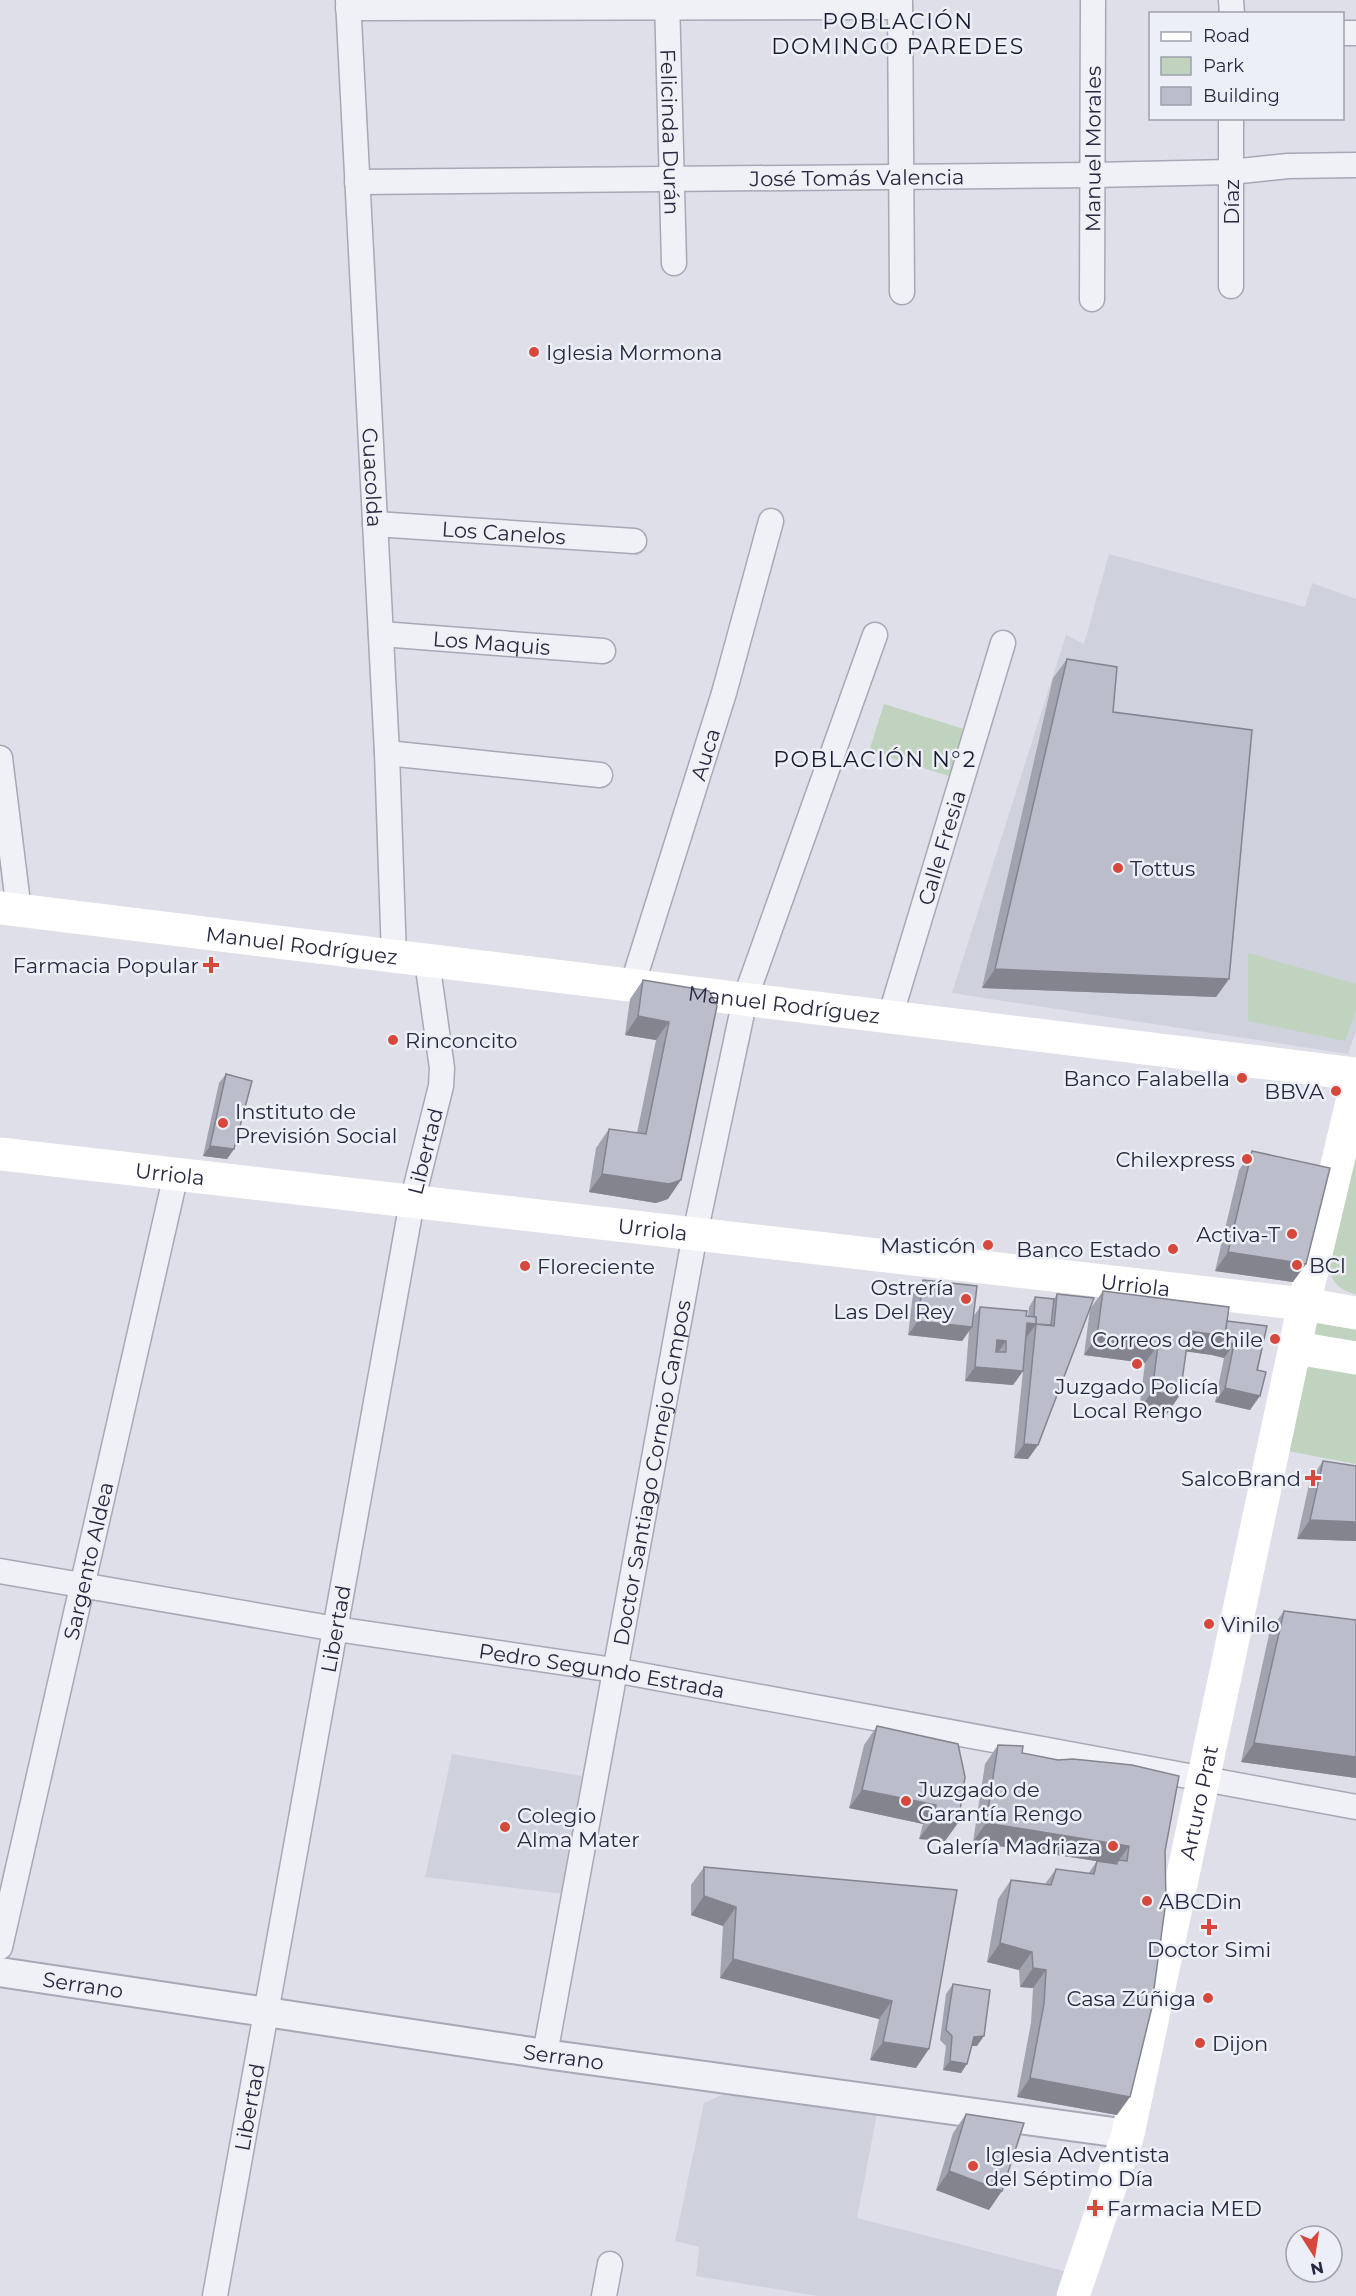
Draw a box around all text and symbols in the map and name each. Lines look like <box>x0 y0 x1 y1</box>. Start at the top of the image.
district label: POBLACIÓN DOMINGO PAREDES <box>771 8 1025 60</box>
legend <box>1149 12 1344 120</box>
text: Road <box>1203 25 1250 47</box>
street label: Felicinda Durán <box>656 49 685 215</box>
text: Park <box>1203 55 1244 77</box>
street label: Manuel Morales <box>1080 66 1105 232</box>
text: Building <box>1203 85 1280 107</box>
street label: José Tomás Valencia <box>748 164 965 191</box>
street label: Díaz <box>1219 179 1244 225</box>
place label: Iglesia Mormona <box>546 340 722 365</box>
marker: Iglesia Mormona <box>527 345 541 359</box>
street label: Guacolda <box>358 427 388 528</box>
street label: Los Canelos <box>441 516 567 549</box>
street label: Los Maquis <box>432 626 551 659</box>
street label: Auca <box>685 725 725 783</box>
district label: POBLACIÓN N°2 <box>773 746 977 773</box>
street label: Calle Fresia <box>912 787 970 908</box>
place label: Tottus <box>1130 856 1195 881</box>
marker: Tottus <box>1111 861 1125 875</box>
street label: Manuel Rodríguez <box>204 921 399 969</box>
place label: Farmacia Popular <box>13 953 199 978</box>
marker: Farmacia Popular <box>204 958 218 972</box>
street label: Manuel Rodríguez <box>687 980 881 1028</box>
place label: Rinconcito <box>405 1028 517 1053</box>
marker: Rinconcito <box>386 1033 400 1047</box>
place label: Banco Falabella <box>1063 1066 1230 1091</box>
marker: Banco Falabella <box>1235 1071 1249 1085</box>
place label: BBVA <box>1264 1079 1325 1104</box>
marker: BBVA <box>1329 1084 1343 1098</box>
place label: Instituto de Previsión Social <box>235 1099 397 1148</box>
street label: Libertad <box>402 1105 448 1197</box>
marker: Instituto de Previsión Social <box>216 1116 230 1130</box>
place label: Chilexpress <box>1115 1147 1235 1172</box>
marker: Chilexpress <box>1240 1152 1254 1166</box>
street label: Urriola <box>134 1157 206 1190</box>
street label: Urriola <box>616 1213 689 1246</box>
place label: Activa-T <box>1196 1222 1280 1247</box>
marker: Activa-T <box>1285 1227 1299 1241</box>
place label: Masticón <box>880 1233 976 1258</box>
place label: Banco Estado <box>1016 1237 1161 1262</box>
marker: Masticón <box>981 1238 995 1252</box>
marker: Banco Estado <box>1166 1242 1180 1256</box>
place label: BCI <box>1309 1253 1346 1278</box>
place label: Floreciente <box>537 1254 655 1279</box>
marker: BCI <box>1290 1258 1304 1272</box>
marker: Floreciente <box>518 1259 532 1273</box>
street label: Urriola <box>1099 1268 1172 1301</box>
place label: Ostrería Las Del Rey <box>833 1275 955 1324</box>
marker: Ostrería Las Del Rey <box>959 1292 973 1306</box>
street label: Doctor Santiago Cornejo Campos <box>607 1298 695 1648</box>
place label: Correos de Chile <box>1092 1327 1263 1352</box>
marker: Correos de Chile <box>1268 1332 1282 1346</box>
marker: Juzgado Policía Local Rengo <box>1130 1357 1144 1371</box>
place label: Juzgado Policía Local Rengo <box>1054 1374 1219 1423</box>
place label: SalcoBrand <box>1181 1466 1301 1491</box>
marker: SalcoBrand <box>1306 1471 1320 1485</box>
street label: Sargento Aldea <box>58 1479 118 1642</box>
street label: Libertad <box>315 1583 355 1674</box>
place label: Vinilo <box>1221 1612 1280 1637</box>
marker: Vinilo <box>1202 1617 1216 1631</box>
street label: Pedro Segundo Estrada <box>477 1638 727 1703</box>
street label: Arturo Prat <box>1174 1743 1223 1862</box>
place label: Juzgado de Garantía Rengo <box>917 1777 1082 1826</box>
marker: Juzgado de Garantía Rengo <box>899 1794 913 1808</box>
place label: Colegio Alma Mater <box>517 1803 640 1852</box>
marker: Colegio Alma Mater <box>498 1820 512 1834</box>
place label: Galería Madriaza <box>926 1834 1101 1859</box>
marker: Galería Madriaza <box>1106 1839 1120 1853</box>
place label: ABCDin <box>1159 1889 1242 1914</box>
marker: ABCDin <box>1140 1894 1154 1908</box>
marker: Doctor Simi <box>1202 1920 1216 1934</box>
place label: Doctor Simi <box>1147 1937 1271 1962</box>
street label: Serrano <box>41 1966 125 2003</box>
place label: Casa Zúñiga <box>1067 1986 1196 2011</box>
marker: Casa Zúñiga <box>1201 1991 1215 2005</box>
place label: Dijon <box>1212 2031 1268 2056</box>
marker: Dijon <box>1193 2036 1207 2050</box>
street label: Serrano <box>522 2038 606 2074</box>
street label: Libertad <box>229 2061 269 2153</box>
place label: Iglesia Adventista del Séptimo Día <box>985 2142 1170 2191</box>
marker: Iglesia Adventista del Séptimo Día <box>966 2159 980 2173</box>
place label: Farmacia MED <box>1107 2196 1262 2221</box>
marker: Farmacia MED <box>1088 2201 1102 2215</box>
north arrow <box>1284 2224 1344 2284</box>
text: N <box>1309 2258 1325 2279</box>

